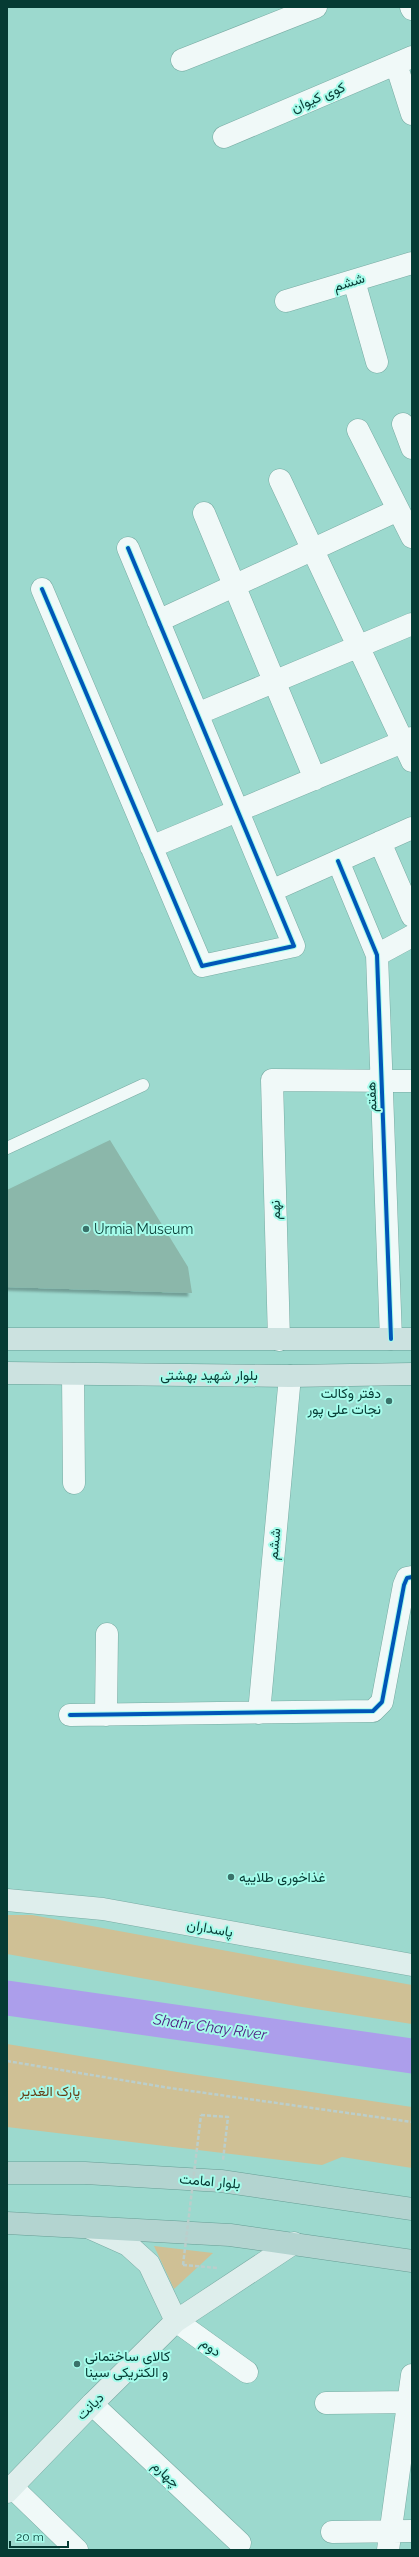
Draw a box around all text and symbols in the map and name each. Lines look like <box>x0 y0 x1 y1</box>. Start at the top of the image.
street label: کوی کیوان <box>289 79 348 116</box>
street label: ششم <box>331 270 367 295</box>
street label: هفتم <box>362 1081 381 1113</box>
street label: نهم <box>267 1200 284 1220</box>
place label: Urmia Museum <box>94 1221 193 1237</box>
marker: Urmia Museum <box>81 1224 91 1234</box>
street label: بلوار شهید بهشتی <box>160 1367 258 1384</box>
place label: دفتر وکالت نجات علی پور <box>306 1385 381 1419</box>
marker: دفتر وکالت نجات علی پور <box>384 1396 394 1406</box>
street label: ششم <box>265 1527 284 1561</box>
place label: غذاخوری طلاییه <box>239 1869 326 1886</box>
marker: غذاخوری طلاییه <box>226 1872 236 1882</box>
street label: پاسداران <box>185 1916 234 1942</box>
water label: Shahr Chay River <box>151 2010 269 2044</box>
park label: پارک الغدیر <box>19 2083 80 2101</box>
street label: بلوار امامت <box>179 2170 241 2193</box>
street label: دوم <box>197 2334 225 2361</box>
place label: کالای ساختمانی و الکتریکی سینا <box>85 2348 170 2381</box>
marker: کالای ساختمانی و الکتریکی سینا <box>72 2359 82 2369</box>
street label: دیانت <box>73 2389 107 2423</box>
street label: چهارم <box>147 2457 183 2492</box>
scale bar <box>10 2523 68 2549</box>
text: 20 m <box>16 2530 44 2544</box>

